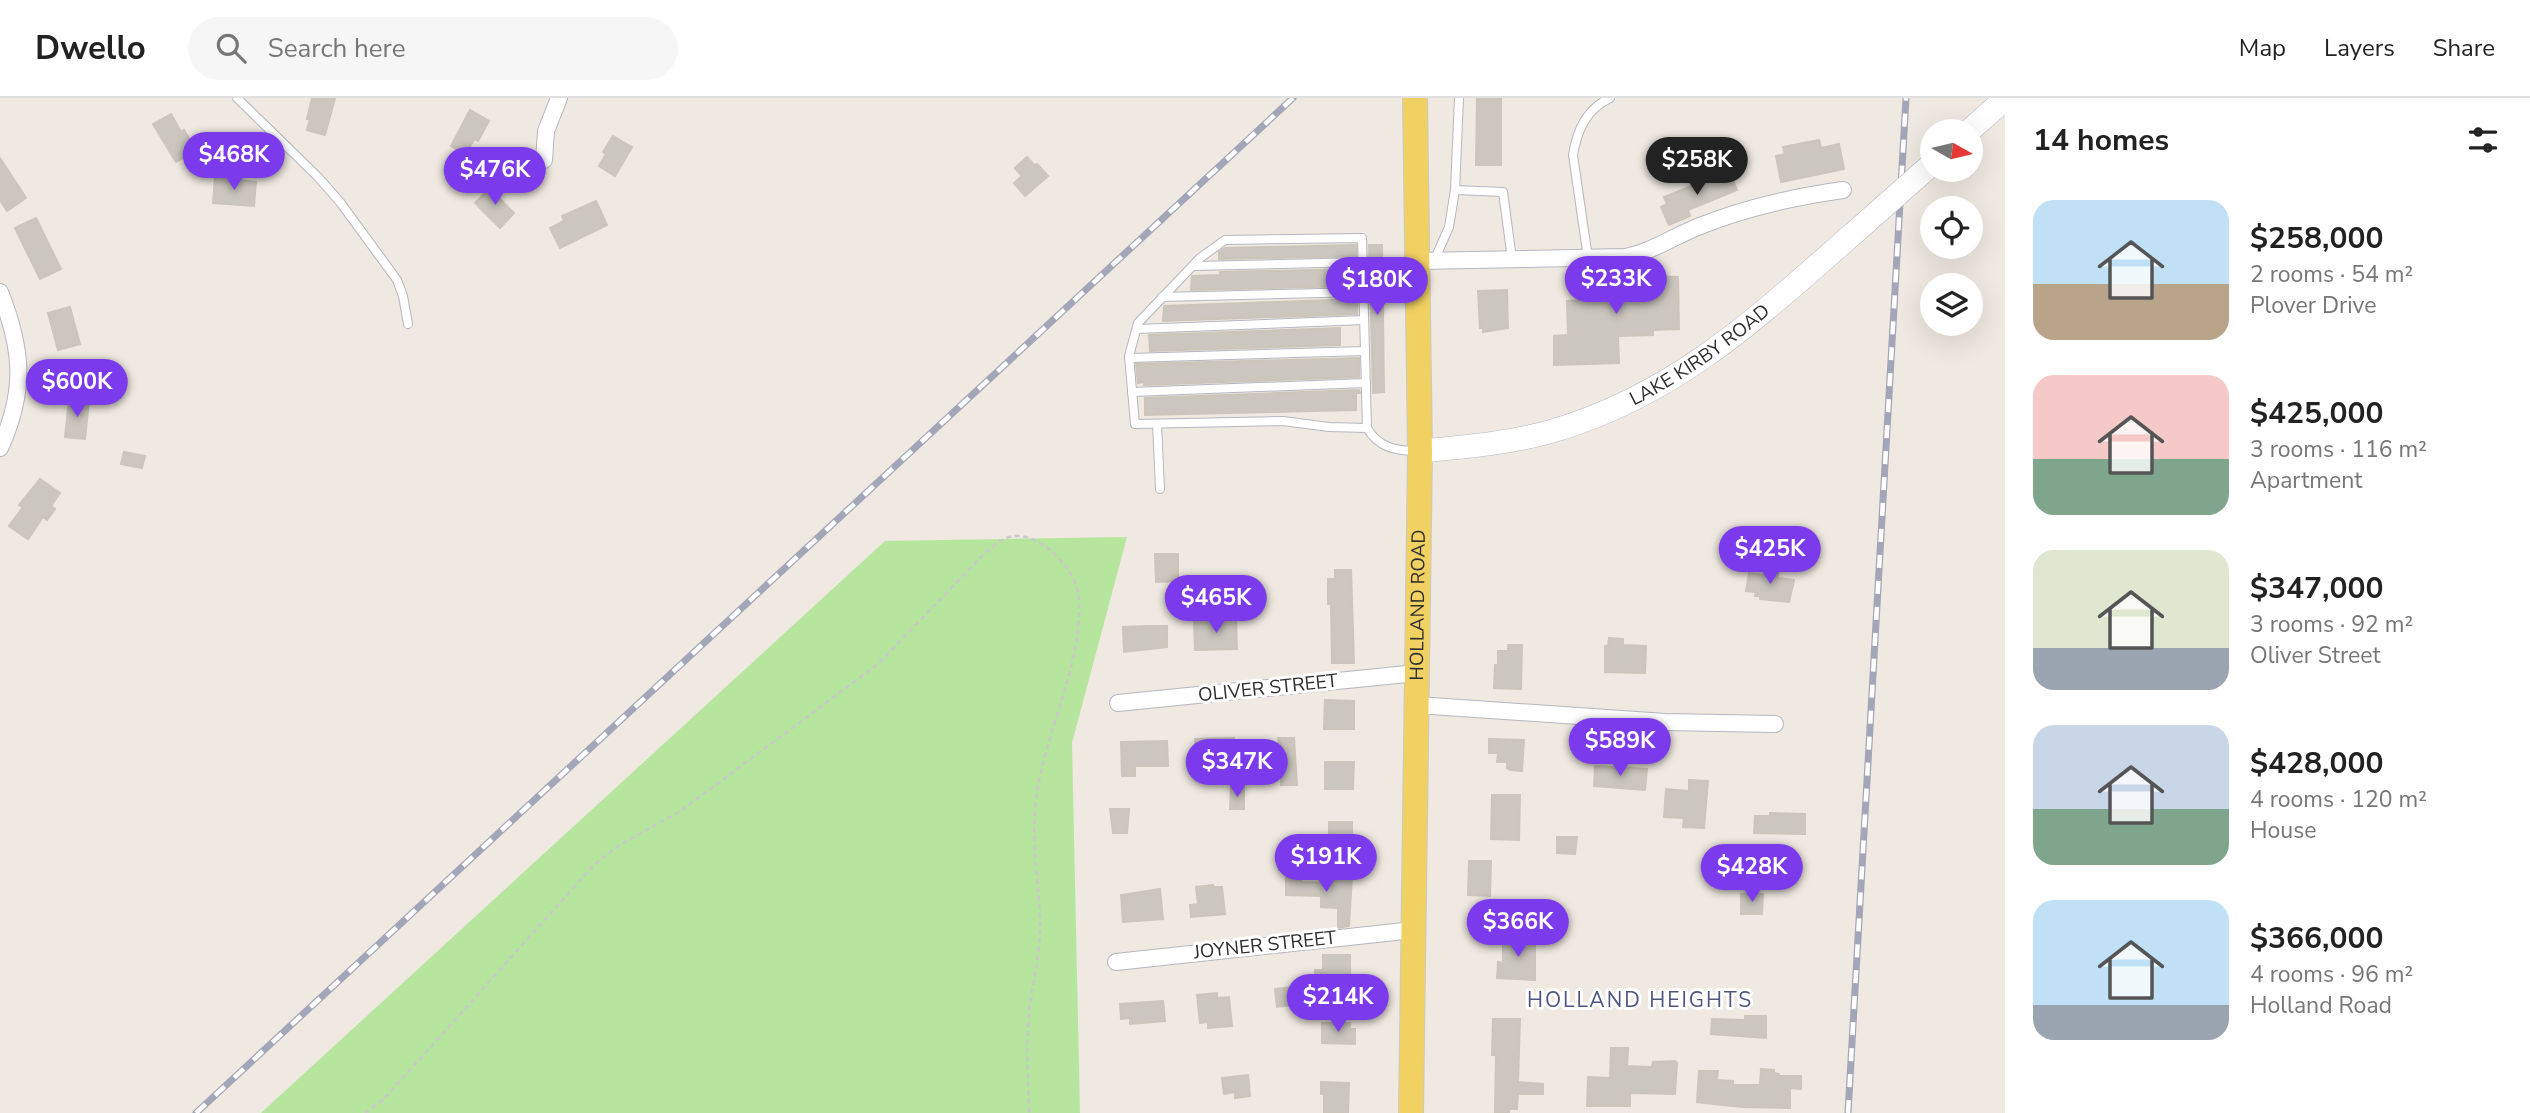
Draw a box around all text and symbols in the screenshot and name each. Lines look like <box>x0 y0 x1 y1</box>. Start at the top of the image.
search box <box>188 17 678 80</box>
text: Dwello <box>35 26 146 71</box>
icon: search <box>212 29 250 67</box>
text: Search here <box>268 31 406 66</box>
text: Map <box>2239 32 2286 64</box>
text: Layers <box>2324 32 2395 64</box>
text: Share <box>2433 32 2495 64</box>
north arrow <box>1920 119 1983 182</box>
map controls <box>1920 119 1983 336</box>
text: 14 homes <box>2033 120 2169 161</box>
icon: filters <box>2464 121 2502 159</box>
pin: $468K <box>185 132 283 192</box>
pin: $258K <box>1648 138 1746 197</box>
text: $468K <box>199 139 269 170</box>
text: $258K <box>1662 144 1732 175</box>
pin: $476K <box>446 148 544 207</box>
text: $476K <box>460 154 530 185</box>
button: locate <box>1920 196 1983 259</box>
text: $258,000 <box>2250 218 2383 259</box>
icon: home <box>2089 228 2173 312</box>
pin: $233K <box>1567 256 1665 316</box>
pin: $180K <box>1328 258 1426 317</box>
text: 2 rooms · 54 m² <box>2250 259 2413 290</box>
text: $233K <box>1581 263 1651 294</box>
text: $180K <box>1342 264 1412 295</box>
button: layers <box>1920 273 1983 336</box>
text: Plover Drive <box>2250 290 2376 321</box>
street label: LAKE KIRBY ROAD <box>1625 298 1775 412</box>
pin: $600K <box>28 360 126 419</box>
text: $600K <box>42 366 112 397</box>
text: $425,000 <box>2250 393 2383 434</box>
icon: home <box>2089 403 2173 487</box>
text: 3 rooms · 116 m² <box>2250 434 2427 465</box>
text: Apartment <box>2250 465 2362 496</box>
pin: $425K <box>1721 526 1819 586</box>
street label: HOLLAND ROAD <box>1404 529 1432 681</box>
text: $425K <box>1735 533 1805 564</box>
text: $347,000 <box>2250 568 2383 609</box>
pin: $465K <box>1167 575 1265 635</box>
icon: home <box>2089 578 2173 662</box>
text: $465K <box>1181 582 1251 613</box>
text: 3 rooms · 92 m² <box>2250 609 2413 640</box>
text: Oliver Street <box>2250 640 2381 671</box>
street label: OLIVER STREET <box>1197 668 1340 708</box>
pin: $589K <box>1571 718 1669 778</box>
text: $589K <box>1585 725 1655 756</box>
pin: $347K <box>1188 740 1286 799</box>
text: $428,000 <box>2250 743 2383 784</box>
text: $347K <box>1202 746 1272 777</box>
icon: home <box>2089 753 2173 837</box>
text: 4 rooms · 120 m² <box>2250 784 2427 815</box>
text: House <box>2250 815 2317 846</box>
pin: $191K <box>1277 834 1375 894</box>
text: $191K <box>1291 841 1361 872</box>
pin: $428K <box>1703 844 1801 904</box>
text: $428K <box>1717 851 1787 882</box>
pin: $366K <box>1469 900 1567 959</box>
text: $366K <box>1483 906 1553 937</box>
text: $366,000 <box>2250 918 2383 959</box>
street label: JOYNER STREET <box>1191 925 1338 966</box>
icon: home <box>2089 928 2173 1012</box>
text: 4 rooms · 96 m² <box>2250 959 2413 990</box>
pin: $214K <box>1289 974 1387 1034</box>
text: $214K <box>1303 981 1373 1012</box>
district label: HOLLAND HEIGHTS <box>1527 986 1753 1014</box>
text: Holland Road <box>2250 990 2392 1021</box>

